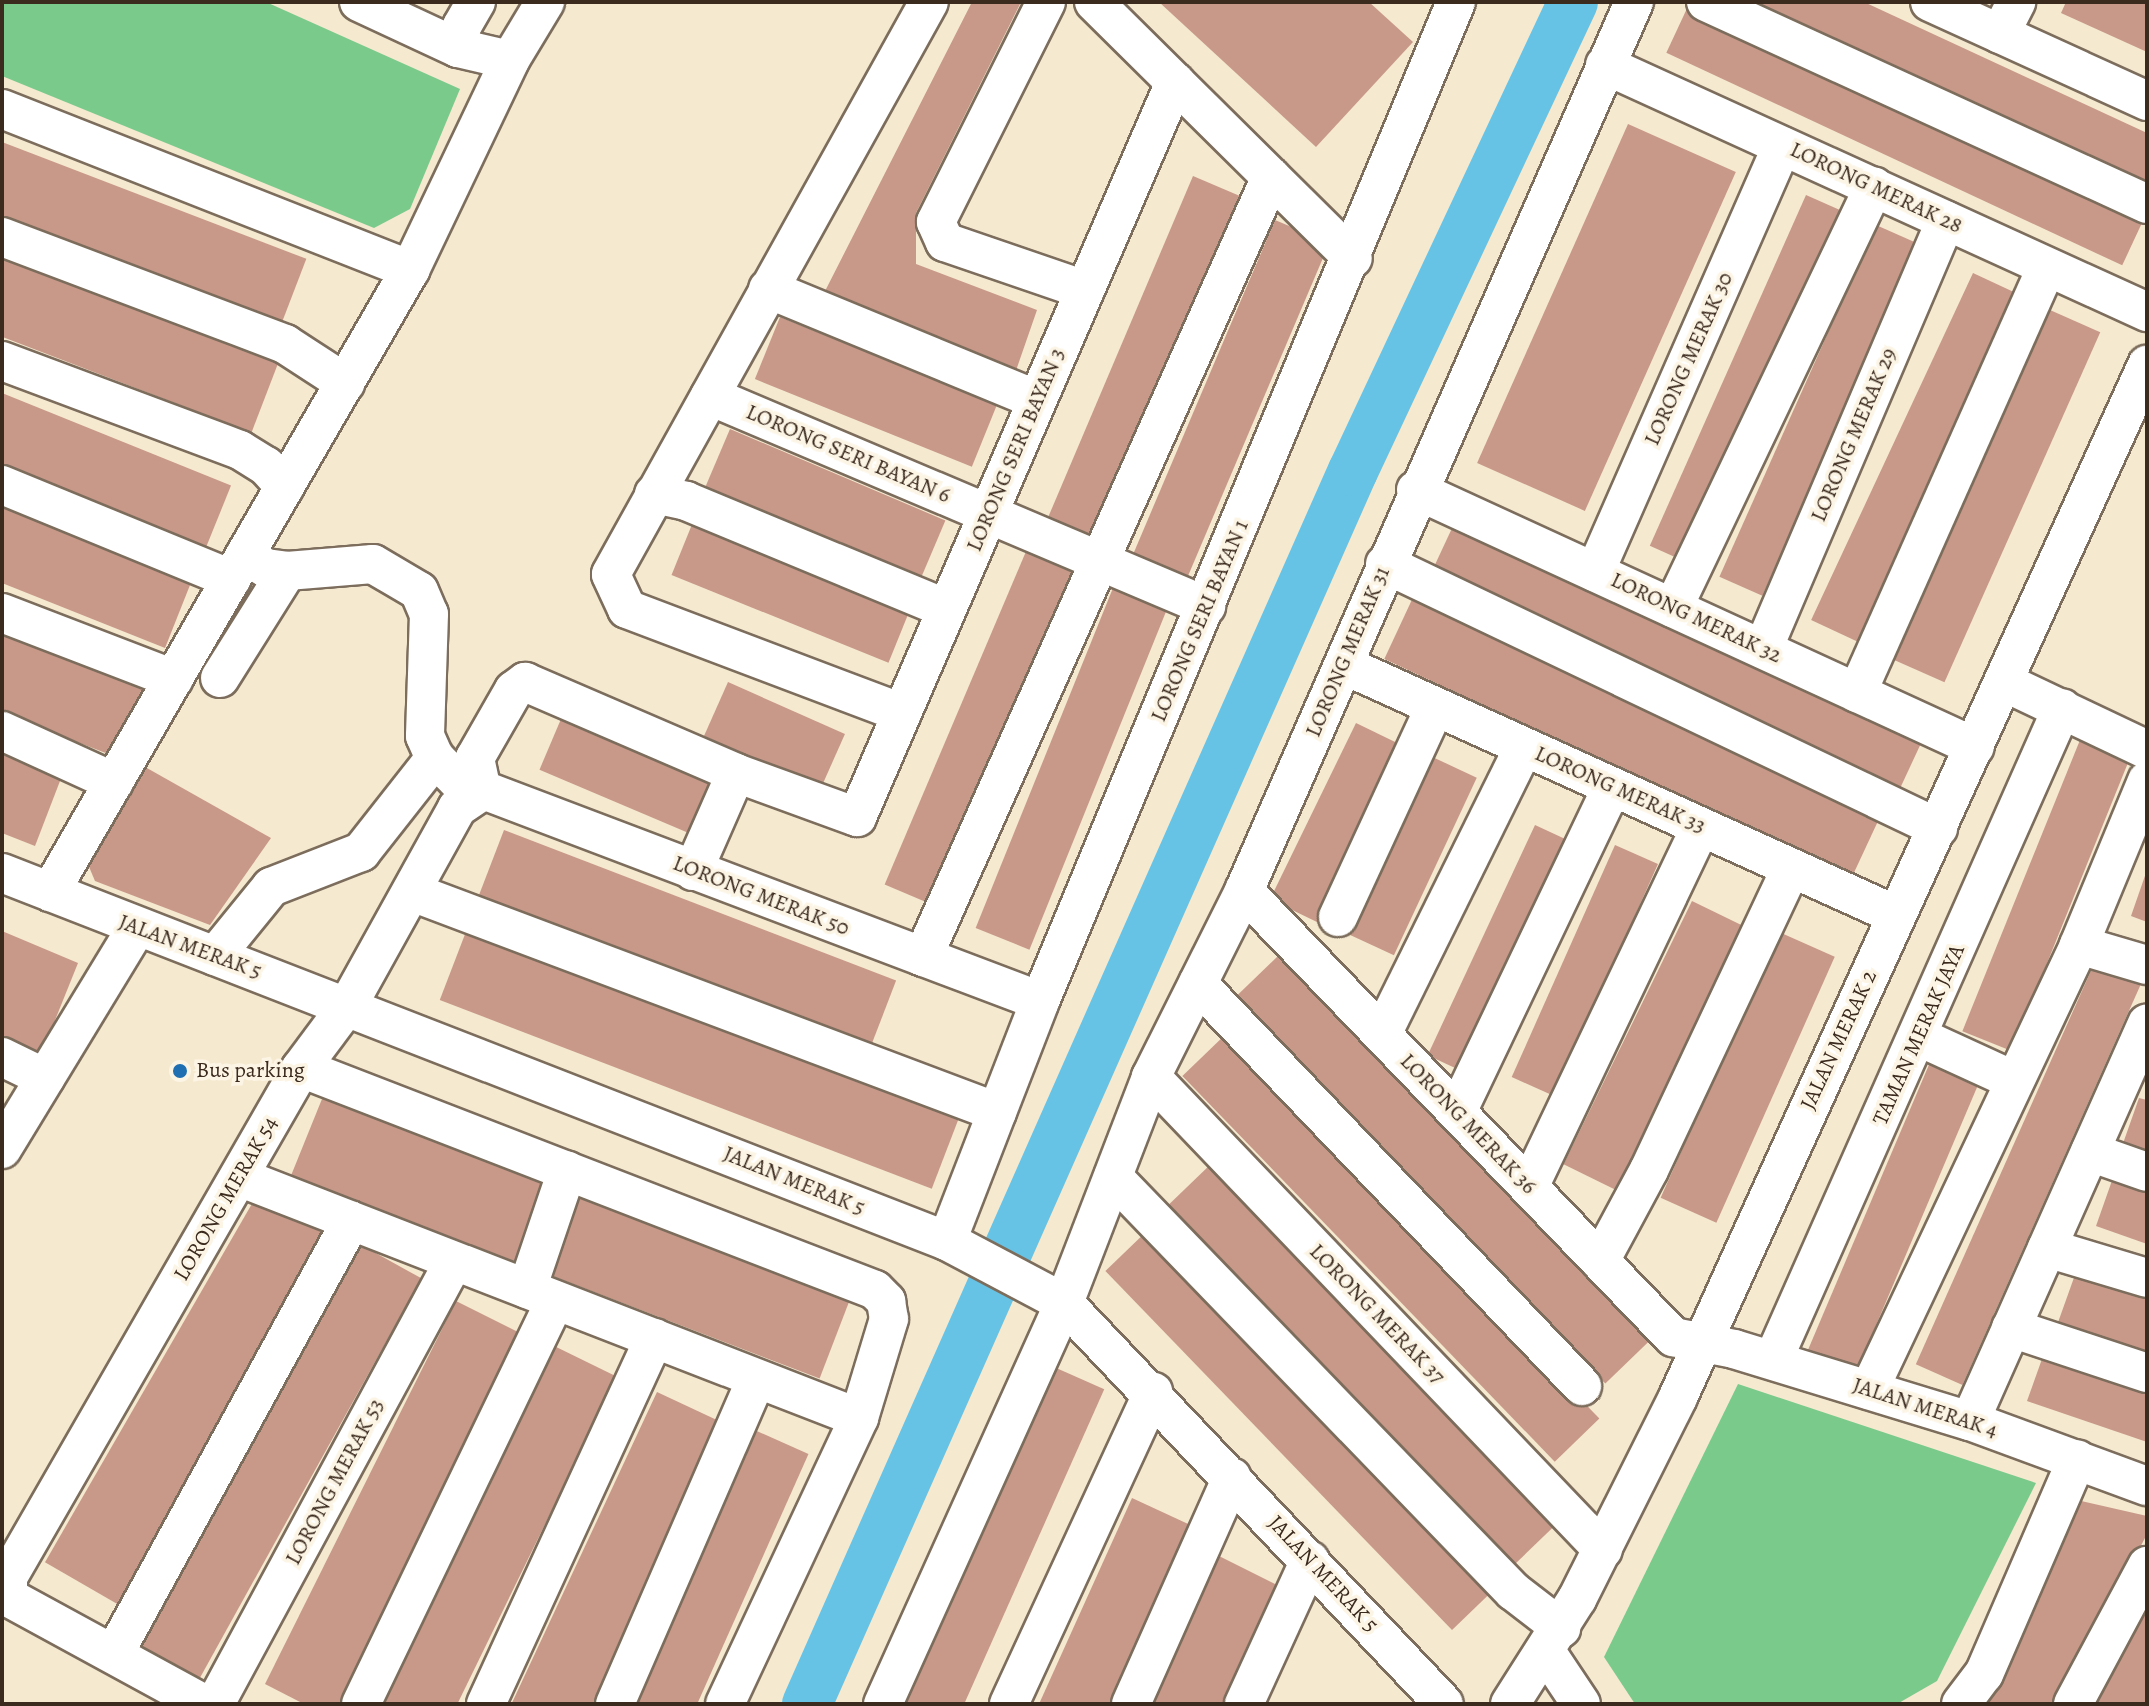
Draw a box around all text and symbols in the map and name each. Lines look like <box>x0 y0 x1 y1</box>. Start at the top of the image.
street label: LORONG MERAK 28 <box>1786 137 1966 239</box>
street label: LORONG MERAK 30 <box>1639 268 1739 450</box>
street label: LORONG SERI BAYAN 3 <box>961 344 1071 556</box>
street label: LORONG MERAK 29 <box>1805 344 1903 526</box>
street label: LORONG SERI BAYAN 6 <box>742 399 954 509</box>
street label: LORONG SERI BAYAN 1 <box>1146 516 1254 726</box>
street label: LORONG MERAK 31 <box>1300 563 1396 741</box>
street label: LORONG MERAK 32 <box>1606 567 1786 669</box>
street label: LORONG MERAK 33 <box>1531 741 1709 839</box>
street label: LORONG MERAK 50 <box>669 850 853 942</box>
street label: JALAN MERAK 5 <box>115 909 265 985</box>
street label: TAMAN MERAK JAYA <box>1867 941 1971 1129</box>
street label: JALAN MERAK 2 <box>1795 966 1883 1114</box>
street label: LORONG MERAK 36 <box>1394 1048 1542 1200</box>
place label: Bus parking <box>196 1058 305 1084</box>
marker: Bus parking <box>171 1062 189 1080</box>
street label: LORONG MERAK 54 <box>168 1112 284 1286</box>
street label: JALAN MERAK 5 <box>719 1141 869 1221</box>
street label: LORONG MERAK 37 <box>1304 1239 1450 1389</box>
street label: JALAN MERAK 4 <box>1849 1372 2001 1444</box>
street label: LORONG MERAK 53 <box>280 1394 390 1570</box>
street label: JALAN MERAK 5 <box>1262 1510 1384 1638</box>

